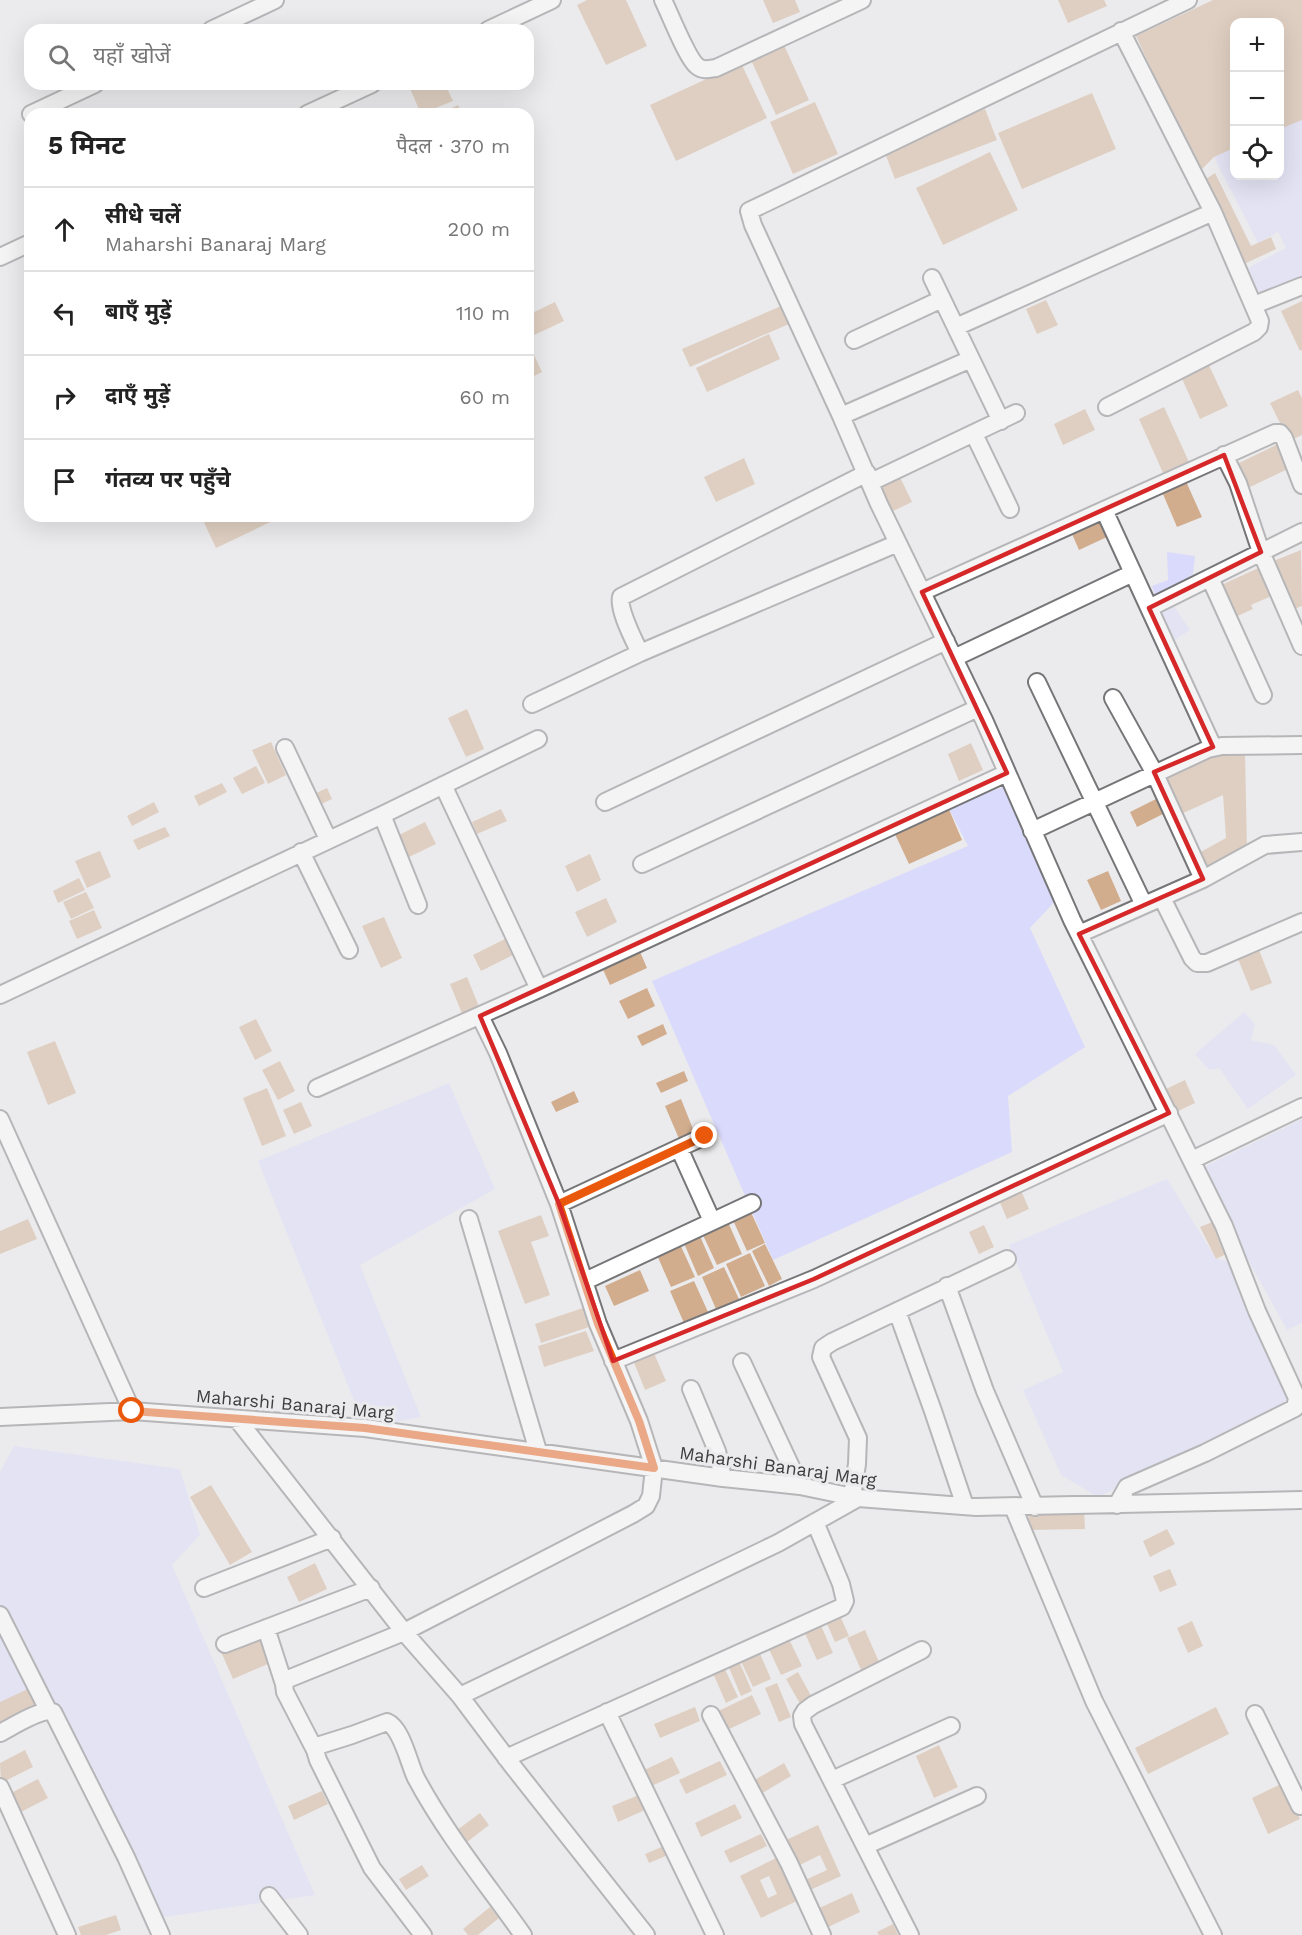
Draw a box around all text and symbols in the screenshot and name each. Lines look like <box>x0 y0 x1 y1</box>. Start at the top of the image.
map controls <box>1230 18 1284 180</box>
button: + <box>1230 18 1284 72</box>
search box <box>24 24 534 90</box>
icon: search <box>45 41 78 74</box>
text: यहाँ खोजें <box>93 43 171 68</box>
button: − <box>1230 72 1284 126</box>
button: locate <box>1230 126 1284 180</box>
text: 5 मिनट <box>48 130 125 160</box>
text: पैदल · 370 m <box>396 134 510 158</box>
text: सीधे चलें <box>105 203 181 228</box>
icon: ahead <box>48 213 81 246</box>
text: 200 m <box>448 217 510 241</box>
text: Maharshi Banaraj Marg <box>105 232 326 256</box>
icon: left <box>48 297 81 330</box>
text: बाएँ मुड़ें <box>105 299 172 324</box>
text: 110 m <box>456 301 510 325</box>
icon: right <box>48 381 81 414</box>
text: दाएँ मुड़ें <box>105 383 170 408</box>
text: 60 m <box>460 385 510 409</box>
icon: arrive <box>48 465 81 498</box>
text: गंतव्य पर पहुँचे <box>105 467 231 492</box>
route end <box>691 1122 717 1148</box>
street label: Maharshi Banaraj Marg <box>195 1385 395 1423</box>
route start <box>118 1397 144 1423</box>
street label: Maharshi Banaraj Marg <box>678 1442 878 1490</box>

